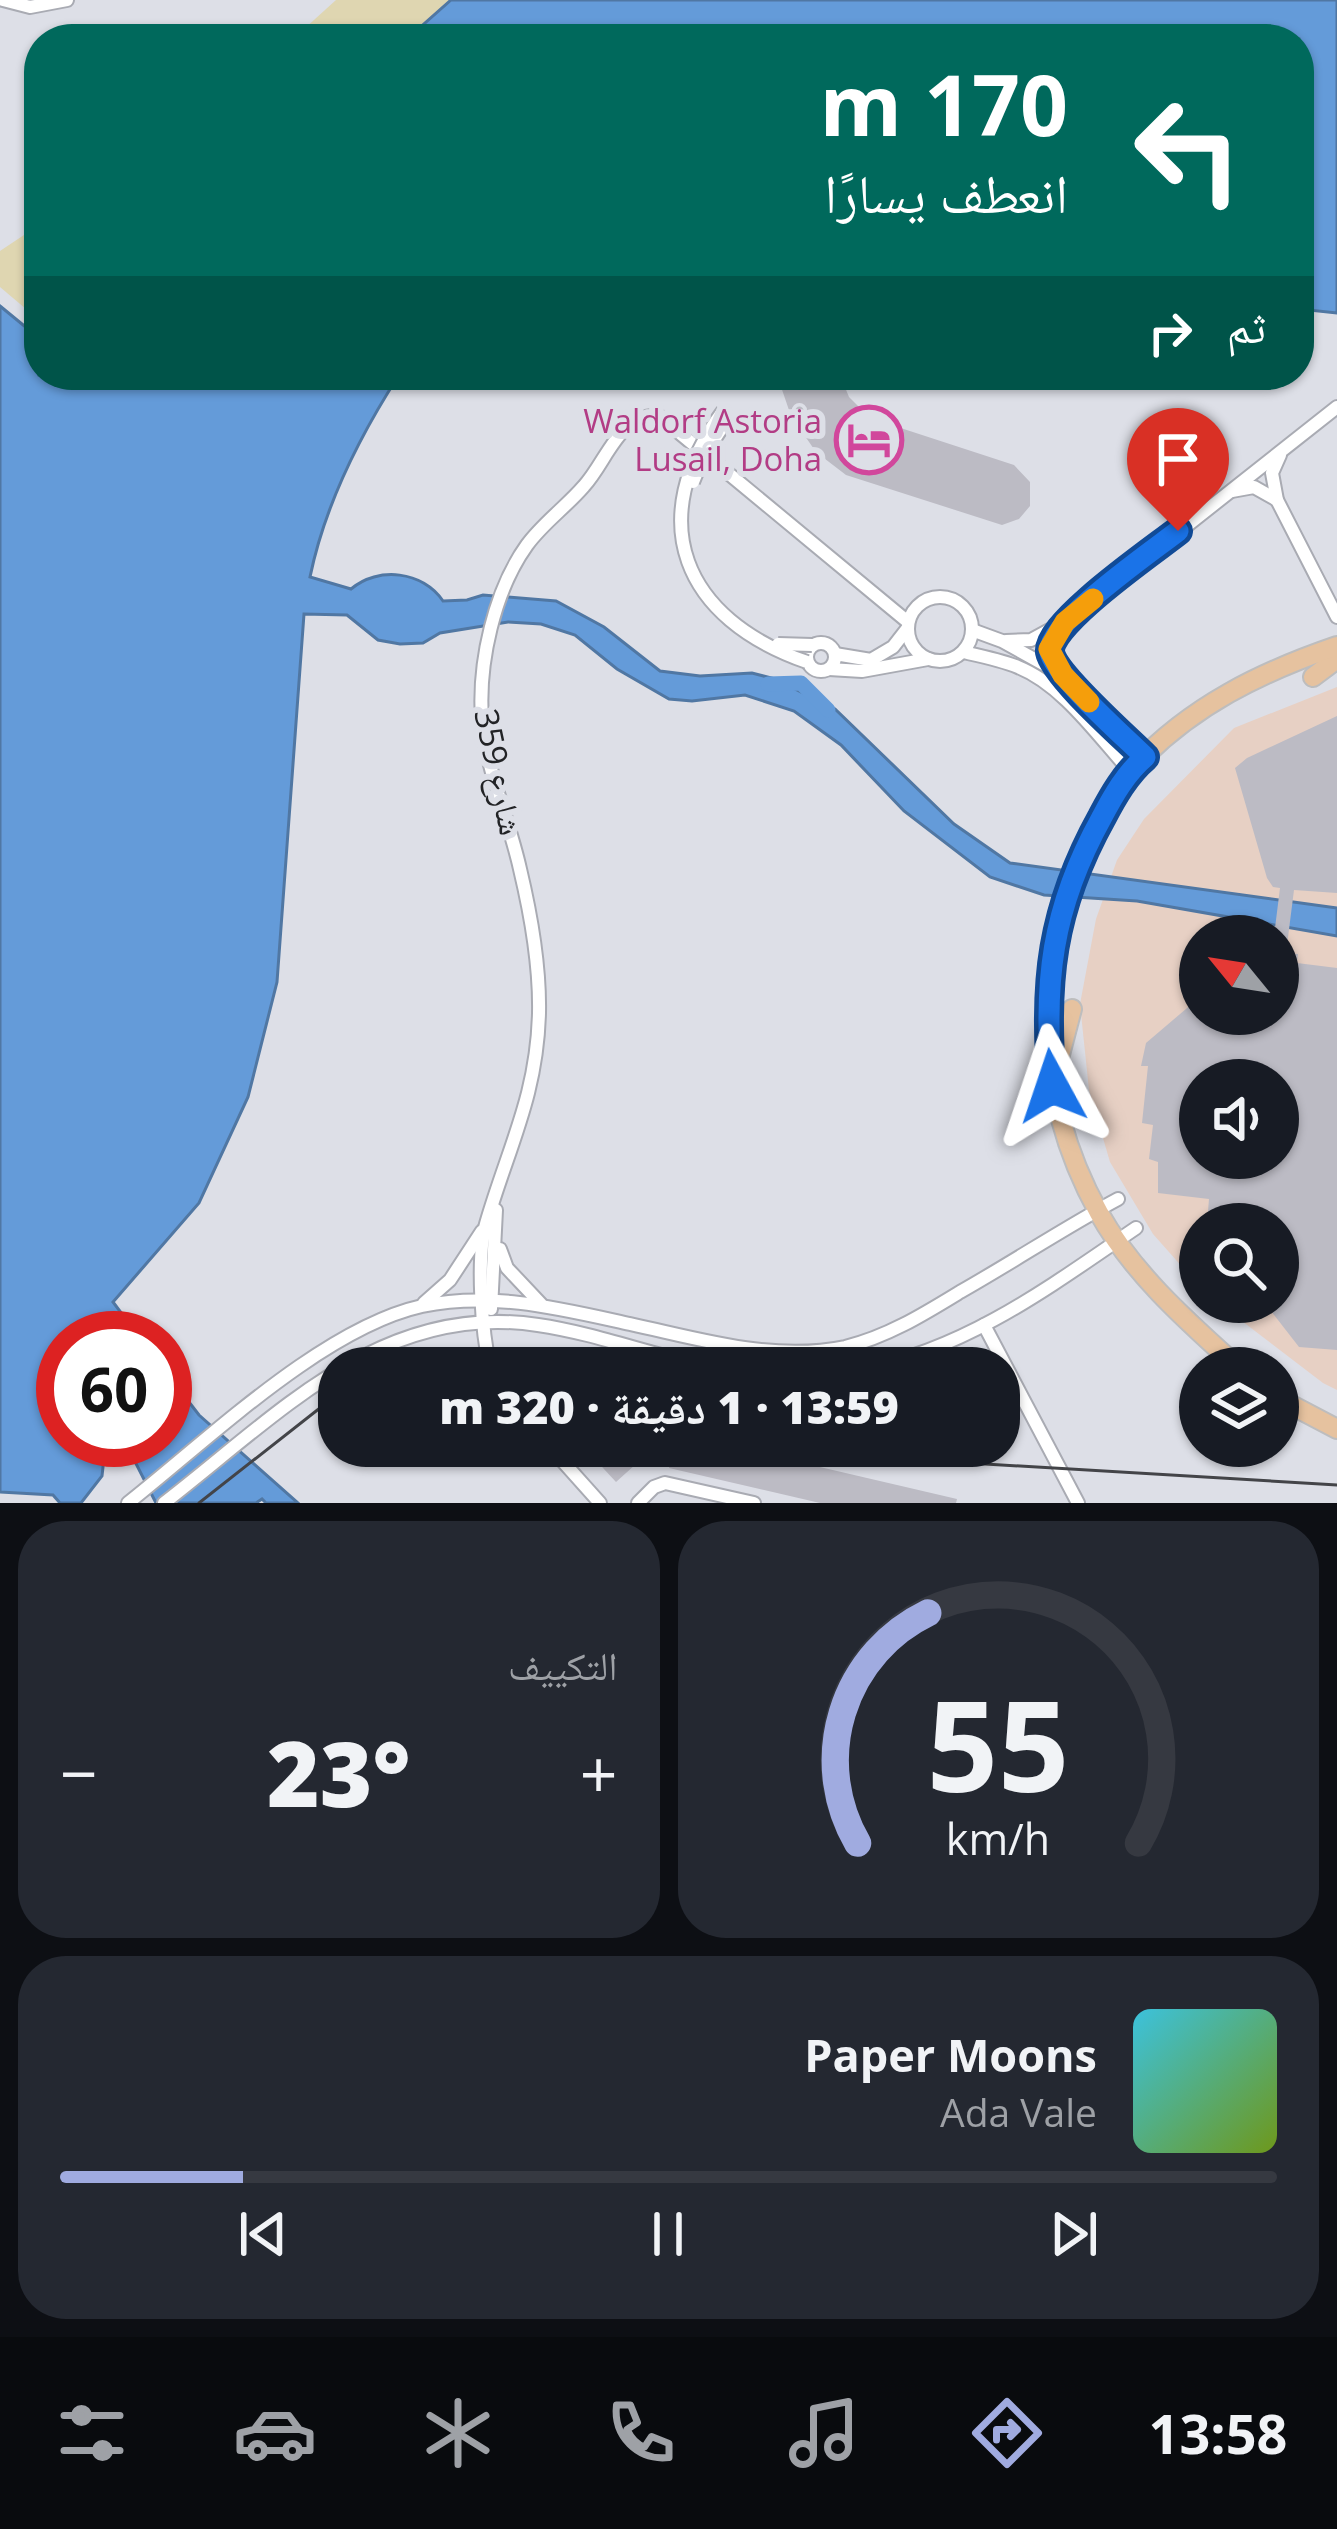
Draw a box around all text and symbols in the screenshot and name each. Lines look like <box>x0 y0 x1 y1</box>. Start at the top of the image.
text: 170 m <box>820 46 1068 161</box>
icon: left <box>1110 72 1266 228</box>
text: انعطف يسارًا <box>824 155 1068 229</box>
text: ثم <box>1227 295 1266 356</box>
icon: right <box>1137 300 1203 366</box>
place label: Waldorf Astoria Lusail, Doha <box>583 398 822 481</box>
hotel icon: Waldorf Astoria Lusail, Doha <box>834 405 904 475</box>
pin <box>1127 408 1229 531</box>
icon: arrive <box>1145 426 1211 492</box>
street label: شارع 359 <box>464 705 535 839</box>
north arrow <box>1179 915 1299 1035</box>
map controls <box>1179 915 1299 1467</box>
position arrow <box>989 1023 1115 1149</box>
button: sound <box>1179 1059 1299 1179</box>
button: search <box>1179 1203 1299 1323</box>
speed limit sign: 60 <box>36 1311 192 1467</box>
button: layers <box>1179 1347 1299 1467</box>
text: 13:59 · 1 دقيقة · 320 m <box>439 1376 899 1437</box>
text: التكييف <box>508 1638 618 1691</box>
text: 55 <box>927 1659 1070 1829</box>
text: 23° <box>267 1711 410 1833</box>
text: − <box>60 1727 98 1817</box>
text: + <box>580 1727 618 1817</box>
text: km/h <box>946 1808 1050 1867</box>
text: Paper Moons <box>804 2024 1097 2085</box>
text: Ada Vale <box>940 2085 1097 2138</box>
icon: previous <box>230 2201 296 2267</box>
icon: pause <box>635 2201 701 2267</box>
icon: next <box>1041 2201 1107 2267</box>
icon: filters <box>50 2391 134 2475</box>
icon: car <box>233 2391 317 2475</box>
icon: climate <box>416 2391 500 2475</box>
icon: phone <box>599 2391 683 2475</box>
icon: music <box>782 2391 866 2475</box>
icon: directions <box>965 2391 1049 2475</box>
text: 13:58 <box>1149 2396 1287 2470</box>

